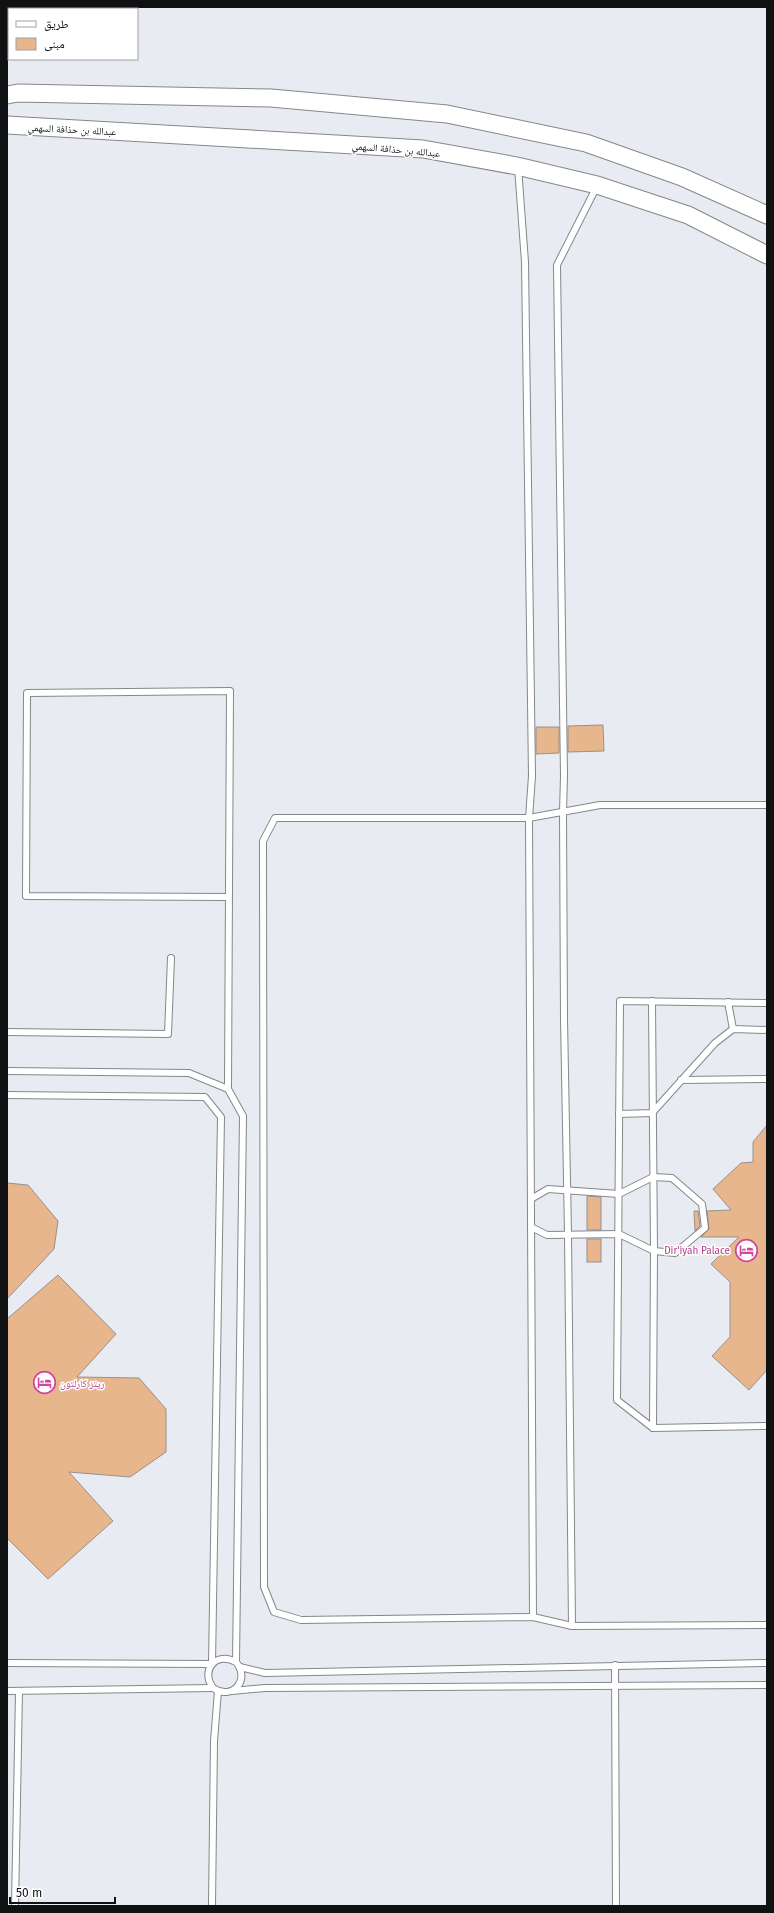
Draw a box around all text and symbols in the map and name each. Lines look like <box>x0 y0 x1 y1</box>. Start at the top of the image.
legend <box>8 8 138 60</box>
text: طريق <box>44 17 69 31</box>
text: مبنى <box>44 37 65 51</box>
street label: عبدالله بن حذافة السهمي <box>27 122 117 140</box>
street label: عبدالله بن حذافة السهمي <box>351 140 441 161</box>
hotel icon: Dir'iyah Palace <box>733 1237 759 1263</box>
place label: Dir'iyah Palace <box>664 1245 730 1257</box>
hotel icon: ريتز كارلتون <box>31 1370 57 1396</box>
place label: ريتز كارلتون <box>60 1378 105 1390</box>
scale bar <box>10 1879 115 1905</box>
text: 50 m <box>16 1886 42 1900</box>

